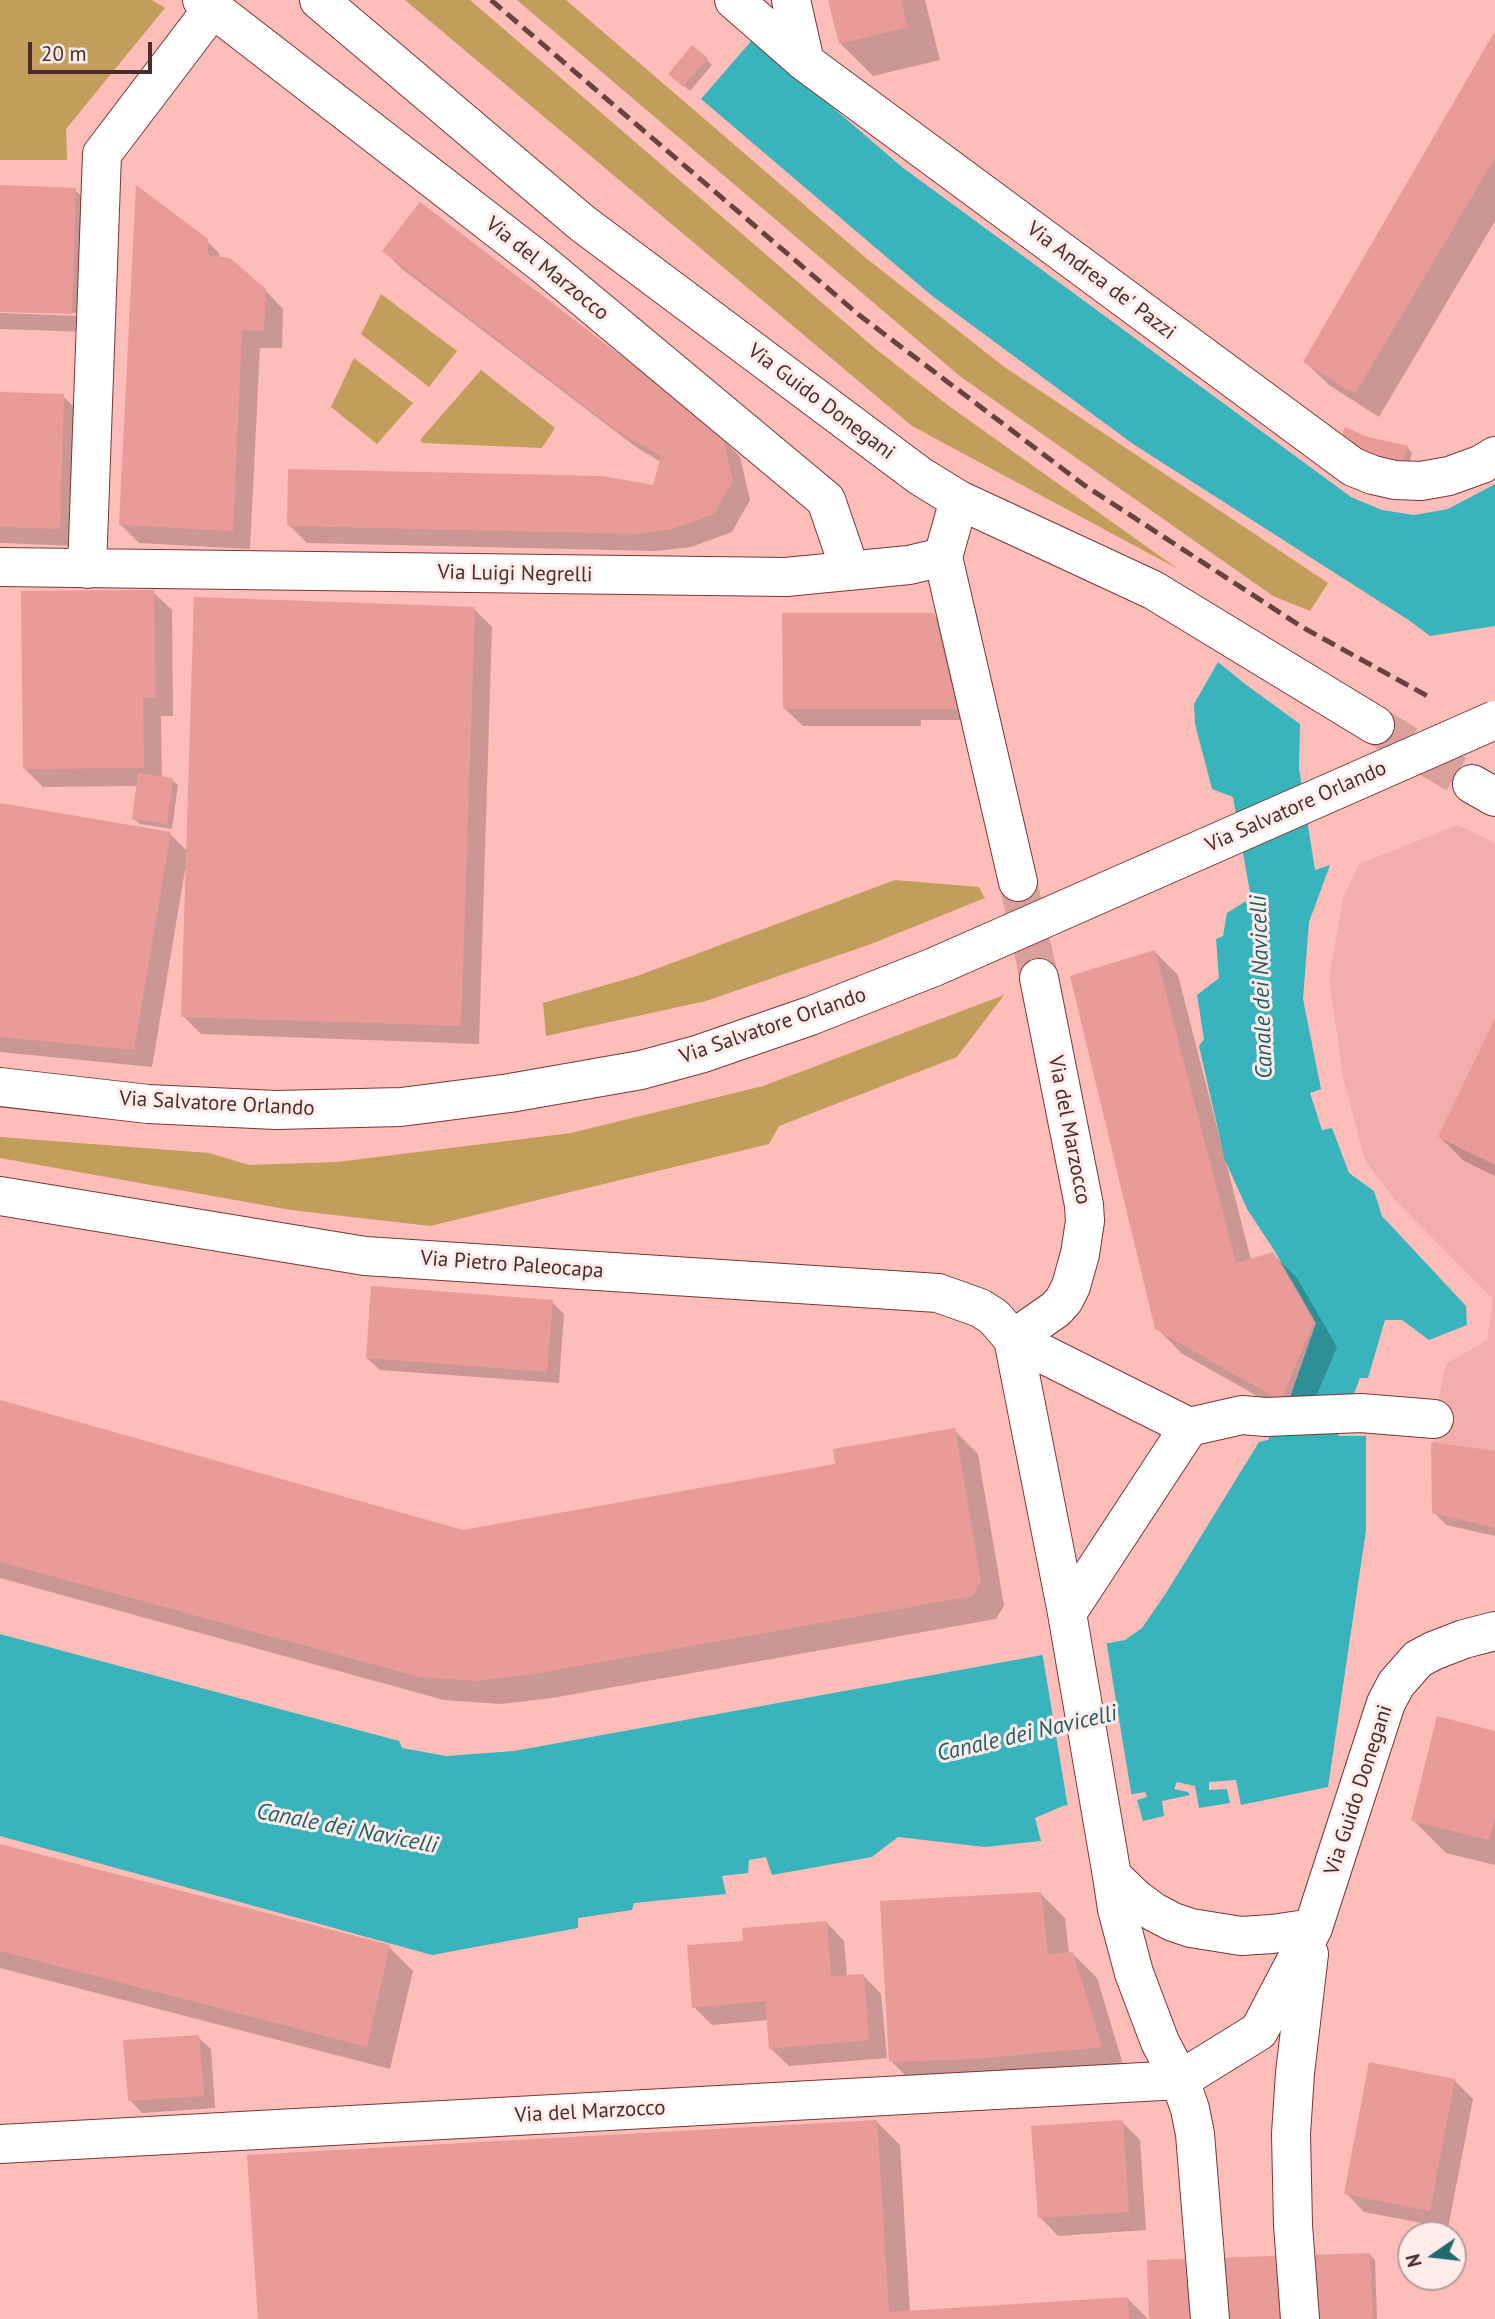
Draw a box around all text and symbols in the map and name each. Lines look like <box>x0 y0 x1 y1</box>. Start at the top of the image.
scale bar <box>32 28 156 72</box>
text: 20 m <box>41 40 87 67</box>
street label: Via del Marzocco <box>480 212 614 326</box>
street label: Via Andrea de' Pazzi <box>1021 217 1181 345</box>
street label: Via Guido Donegani <box>743 339 899 465</box>
street label: Via Luigi Negrelli <box>437 560 593 588</box>
street label: Via Salvatore Orlando <box>1202 756 1390 858</box>
water label: Canale dei Navicelli <box>1245 895 1279 1079</box>
street label: Via Salvatore Orlando <box>676 982 870 1070</box>
street label: Via del Marzocco <box>1042 1053 1096 1207</box>
street label: Via Salvatore Orlando <box>119 1086 315 1122</box>
street label: Via Pietro Paleocapa <box>420 1246 604 1284</box>
water label: Canale dei Navicelli <box>934 1700 1120 1768</box>
street label: Via Guido Donegani <box>1320 1702 1398 1878</box>
water label: Canale dei Navicelli <box>254 1798 440 1860</box>
street label: Via del Marzocco <box>514 2095 666 2129</box>
north arrow <box>1397 2221 1467 2291</box>
text: N <box>1400 2252 1427 2270</box>

